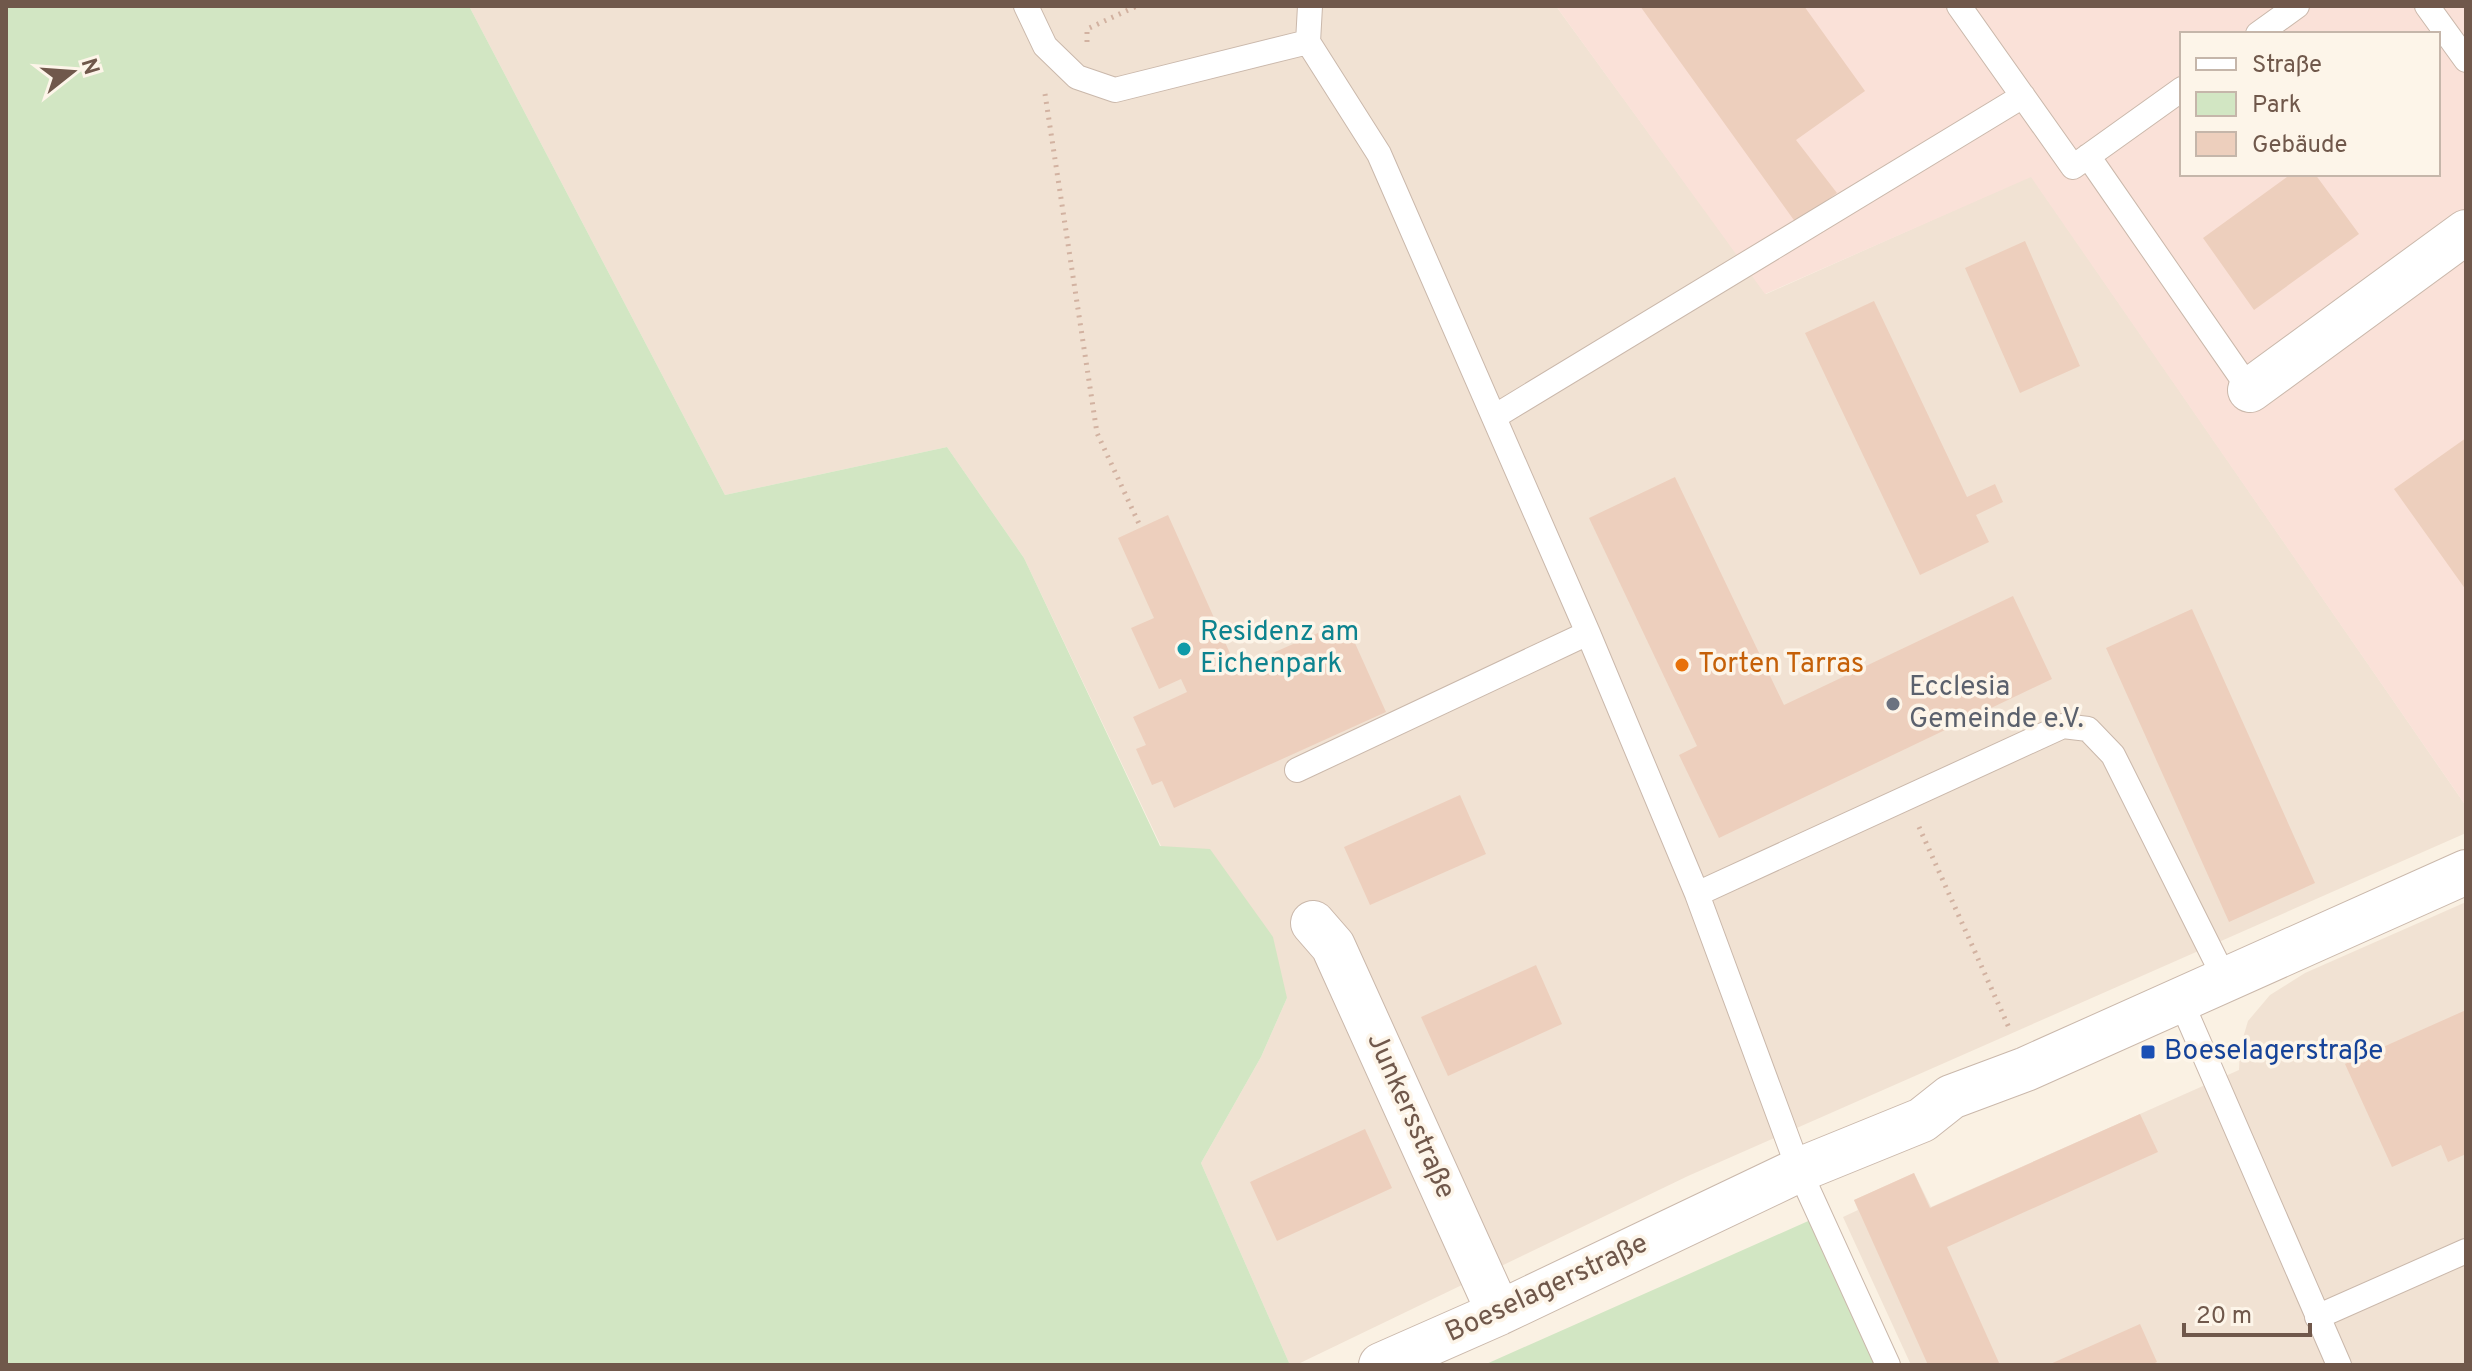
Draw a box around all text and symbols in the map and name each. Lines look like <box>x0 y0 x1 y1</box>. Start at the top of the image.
north arrow <box>32 32 112 112</box>
legend <box>2180 32 2440 176</box>
text: Straße <box>2252 51 2322 81</box>
text: N <box>74 55 104 78</box>
text: Park <box>2252 91 2302 121</box>
text: Gebäude <box>2252 131 2347 161</box>
place label: Residenz am Eichenpark <box>1200 615 1359 683</box>
marker: Residenz am Eichenpark <box>1175 640 1193 658</box>
place label: Torten Tarras <box>1698 647 1864 683</box>
marker: Torten Tarras <box>1673 656 1691 674</box>
place label: Ecclesia Gemeinde e.V. <box>1909 670 2084 738</box>
marker: Ecclesia Gemeinde e.V. <box>1884 695 1902 713</box>
street label: Junkersstraße <box>1357 1027 1463 1205</box>
place label: Boeselagerstraße <box>2164 1034 2383 1070</box>
marker: Boeselagerstraße <box>2139 1043 2157 1061</box>
street label: Boeselagerstraße <box>1440 1226 1654 1352</box>
scale bar <box>2184 1287 2310 1337</box>
text: 20 m <box>2196 1302 2252 1332</box>

